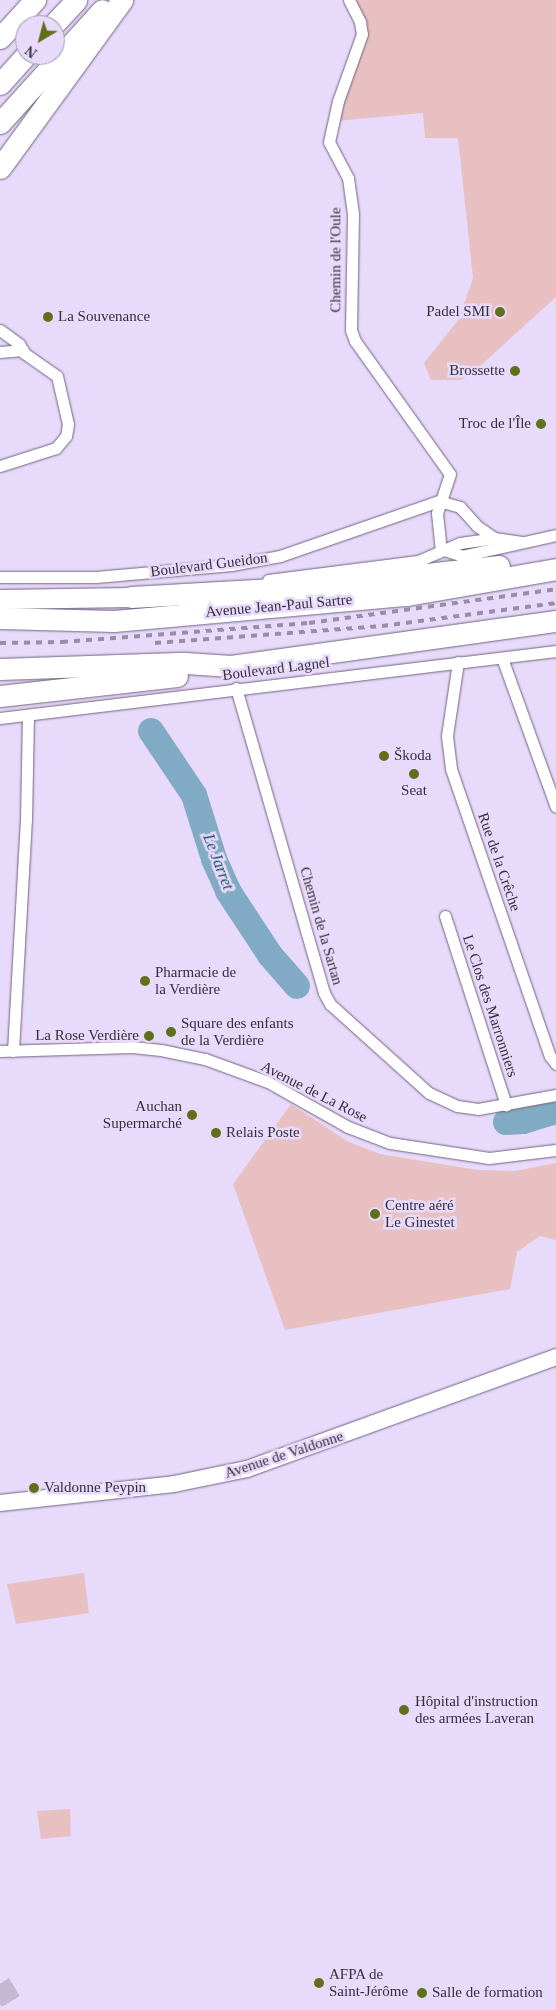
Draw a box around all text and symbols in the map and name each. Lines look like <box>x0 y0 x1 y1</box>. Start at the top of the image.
north arrow <box>15 15 65 65</box>
text: N <box>23 43 40 61</box>
street label: Chemin de l'Oule <box>327 207 345 313</box>
place label: Padel SMI <box>426 303 490 321</box>
marker: Padel SMI <box>494 306 506 318</box>
place label: La Souvenance <box>58 308 150 326</box>
marker: La Souvenance <box>42 311 54 323</box>
place label: Brossette <box>449 362 505 380</box>
marker: Brossette <box>509 365 521 377</box>
place label: Troc de l'Île <box>459 415 531 433</box>
marker: Troc de l'Île <box>535 418 547 430</box>
street label: Boulevard Gueidon <box>149 549 269 581</box>
street label: Avenue Jean-Paul Sartre <box>205 591 353 621</box>
street label: Boulevard Lagnel <box>221 653 331 685</box>
place label: Škoda <box>394 747 432 765</box>
marker: Škoda <box>378 750 390 762</box>
marker: Seat <box>408 768 420 780</box>
place label: Seat <box>401 782 427 800</box>
street label: Rue de la Crêche <box>474 810 524 914</box>
water label: Le Jarret <box>199 831 237 893</box>
street label: Chemin de la Sartan <box>296 865 346 987</box>
street label: Le Clos des Marronniers <box>458 932 522 1080</box>
place label: Pharmacie de la Verdière <box>155 963 236 998</box>
marker: Pharmacie de la Verdière <box>139 975 151 987</box>
place label: Square des enfants de la Verdière <box>181 1014 293 1049</box>
marker: Square des enfants de la Verdière <box>165 1026 177 1038</box>
place label: La Rose Verdière <box>35 1027 139 1045</box>
marker: La Rose Verdière <box>143 1030 155 1042</box>
street label: Avenue de La Rose <box>258 1057 370 1127</box>
place label: Auchan Supermarché <box>103 1097 182 1132</box>
marker: Auchan Supermarché <box>186 1109 198 1121</box>
place label: Relais Poste <box>226 1124 300 1142</box>
marker: Relais Poste <box>210 1127 222 1139</box>
place label: Centre aéré Le Ginestet <box>385 1196 455 1231</box>
marker: Centre aéré Le Ginestet <box>369 1208 381 1220</box>
street label: Avenue de Valdonne <box>222 1427 346 1483</box>
place label: Valdonne Peypin <box>44 1479 146 1497</box>
marker: Valdonne Peypin <box>28 1482 40 1494</box>
place label: Hôpital d'instruction des armées Laveran <box>415 1692 538 1727</box>
marker: Hôpital d'instruction des armées Laveran <box>397 1703 411 1717</box>
place label: AFPA de Saint-Jérôme <box>329 1965 408 2000</box>
marker: AFPA de Saint-Jérôme <box>313 1977 325 1989</box>
place label: Salle de formation <box>432 1984 543 2002</box>
marker: Salle de formation <box>416 1987 428 1999</box>

